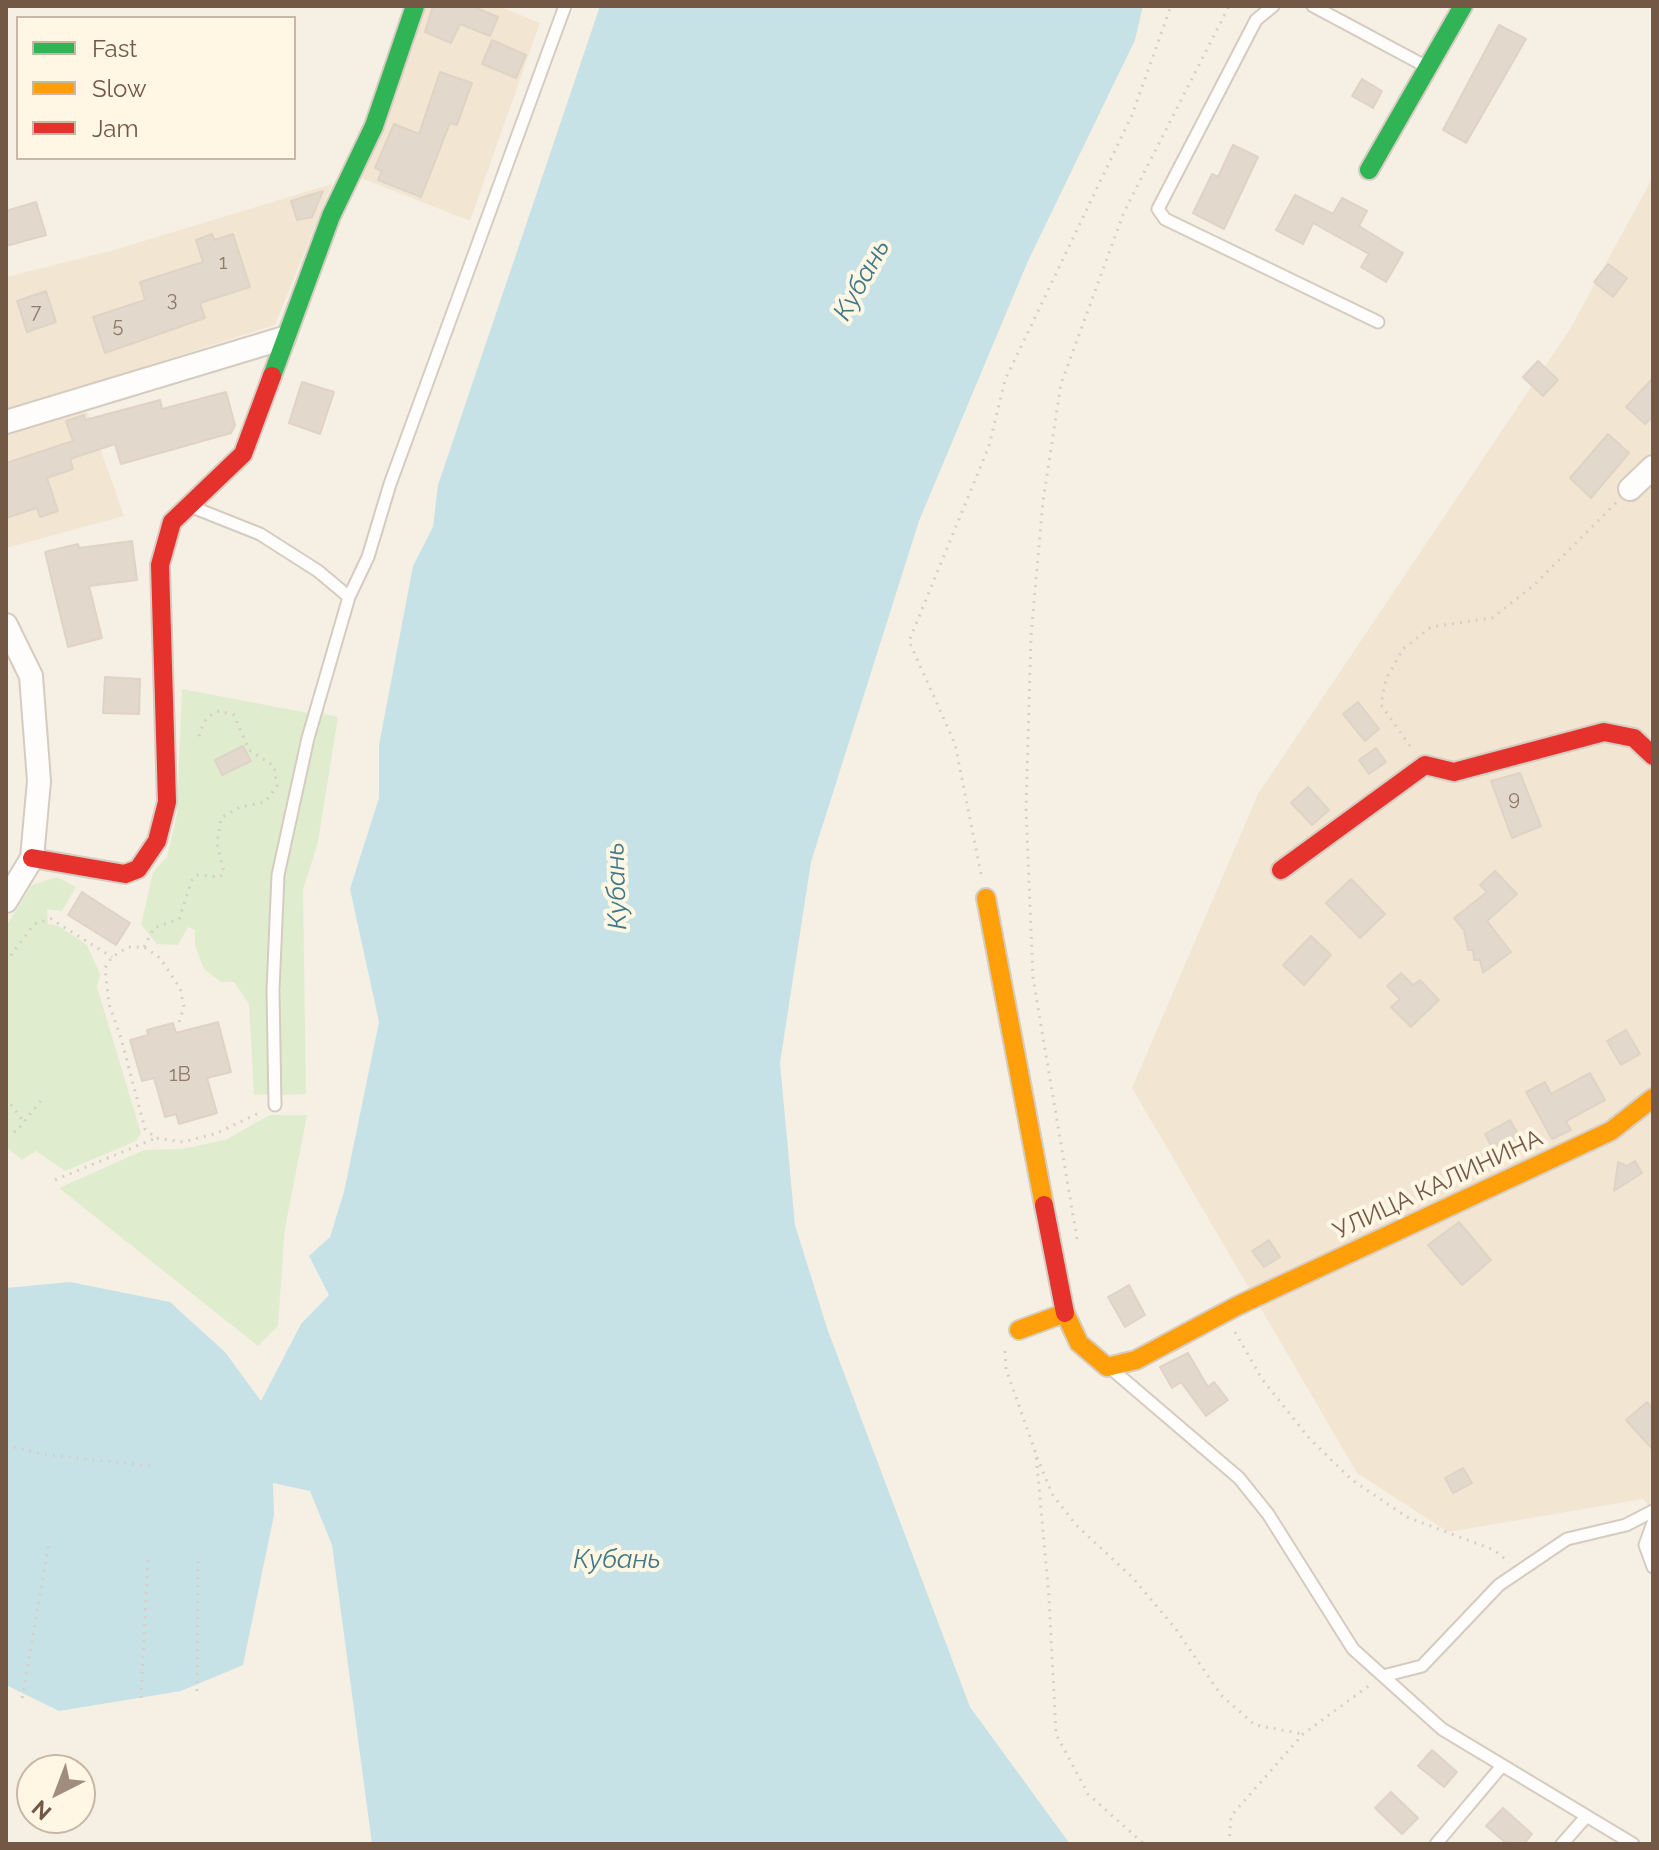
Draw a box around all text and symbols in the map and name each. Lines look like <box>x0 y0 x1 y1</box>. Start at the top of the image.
legend <box>16 16 296 160</box>
text: Fast <box>92 34 137 63</box>
text: Slow <box>92 74 146 103</box>
text: Jam <box>92 114 138 143</box>
water label: Кубань <box>827 234 897 326</box>
house number: 1 <box>219 251 227 275</box>
house number: 3 <box>167 288 177 312</box>
house number: 7 <box>31 300 41 324</box>
house number: 5 <box>113 314 123 338</box>
house number: 9 <box>1508 787 1520 811</box>
water label: Кубань <box>600 842 634 930</box>
house number: 1В <box>169 1063 191 1087</box>
street label: УЛИЦА КАЛИНИНА <box>1329 1124 1547 1246</box>
water label: Кубань <box>573 1544 661 1576</box>
north arrow <box>16 1754 96 1834</box>
text: N <box>26 1795 56 1826</box>

